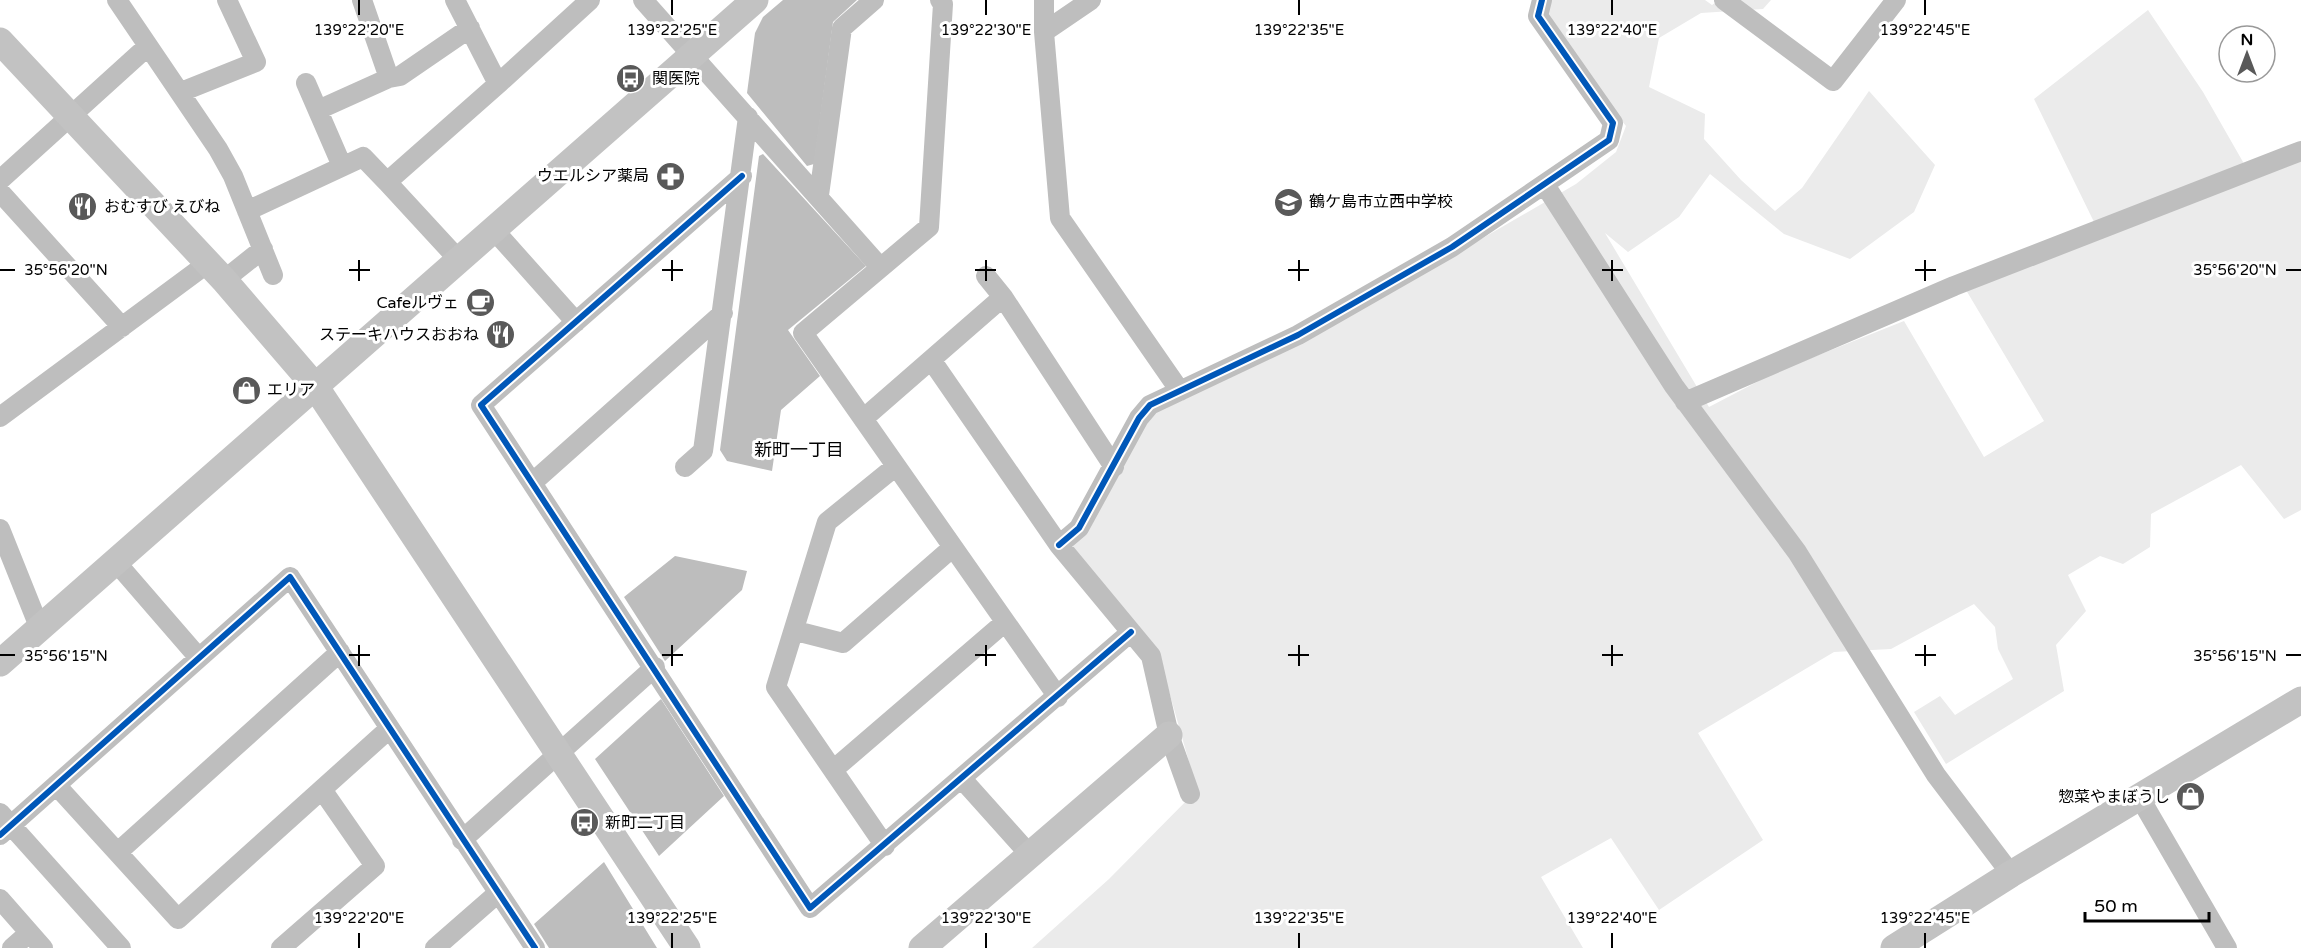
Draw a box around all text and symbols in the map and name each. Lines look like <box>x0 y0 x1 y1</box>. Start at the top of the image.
text: 139°22'20"E <box>314 21 404 39</box>
text: 139°22'25"E <box>627 21 717 39</box>
text: 139°22'30"E <box>941 21 1031 39</box>
text: 139°22'35"E <box>1254 21 1344 39</box>
text: 139°22'40"E <box>1567 21 1657 39</box>
text: 139°22'45"E <box>1880 21 1970 39</box>
north arrow <box>2217 24 2277 84</box>
text: N <box>2241 30 2253 50</box>
bus stop icon: 関医院 <box>615 63 647 95</box>
place label: 関医院 <box>652 69 700 89</box>
pharmacy icon: ウエルシア薬局 <box>654 160 686 192</box>
place label: ウエルシア薬局 <box>537 166 649 186</box>
school or university icon: 鶴ケ島市立西中学校 <box>1272 186 1304 218</box>
restaurant icon: おむすび えびね <box>67 191 99 223</box>
place label: 鶴ケ島市立西中学校 <box>1309 192 1453 212</box>
place label: おむすび えびね <box>104 197 220 217</box>
text: 35°56'20"N <box>24 261 108 279</box>
text: 35°56'20"N <box>2193 261 2277 279</box>
cafe icon: Cafeルヴェ <box>464 287 496 319</box>
place label: Cafeルヴェ <box>376 293 459 313</box>
restaurant icon: ステーキハウスおおね <box>484 319 516 351</box>
place label: ステーキハウスおおね <box>319 325 479 345</box>
shop icon: エリア <box>230 374 262 406</box>
place label: エリア <box>267 380 315 400</box>
district label: 新町一丁目 <box>754 439 844 461</box>
text: 35°56'15"N <box>24 647 108 665</box>
text: 35°56'15"N <box>2193 647 2277 665</box>
shop icon: 惣菜やまぼうし <box>2175 781 2207 813</box>
place label: 惣菜やまぼうし <box>2058 787 2170 807</box>
bus stop icon: 新町二丁目 <box>568 807 600 839</box>
place label: 新町二丁目 <box>605 813 685 833</box>
scale bar <box>2085 885 2210 923</box>
text: 50 m <box>2094 895 2138 917</box>
text: 139°22'20"E <box>314 909 404 927</box>
text: 139°22'25"E <box>627 909 717 927</box>
text: 139°22'30"E <box>941 909 1031 927</box>
text: 139°22'35"E <box>1254 909 1344 927</box>
text: 139°22'40"E <box>1567 909 1657 927</box>
text: 139°22'45"E <box>1880 909 1970 927</box>

